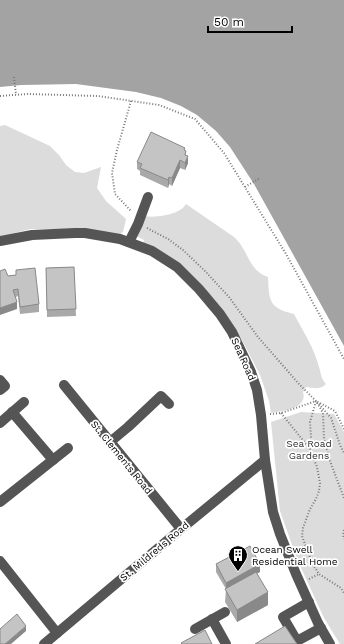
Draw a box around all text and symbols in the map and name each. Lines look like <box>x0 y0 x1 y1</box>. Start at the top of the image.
scale bar <box>208 8 292 34</box>
text: 50 m <box>214 15 244 29</box>
street label: Sea Road <box>229 336 258 382</box>
street label: St. Clements Road <box>89 418 155 496</box>
park label: Sea Road Gardens <box>286 438 332 461</box>
street label: St. Mildreds Road <box>118 519 191 583</box>
building icon: Ocean Swell Residential Home <box>227 544 249 572</box>
place label: Ocean Swell Residential Home <box>252 544 338 567</box>

